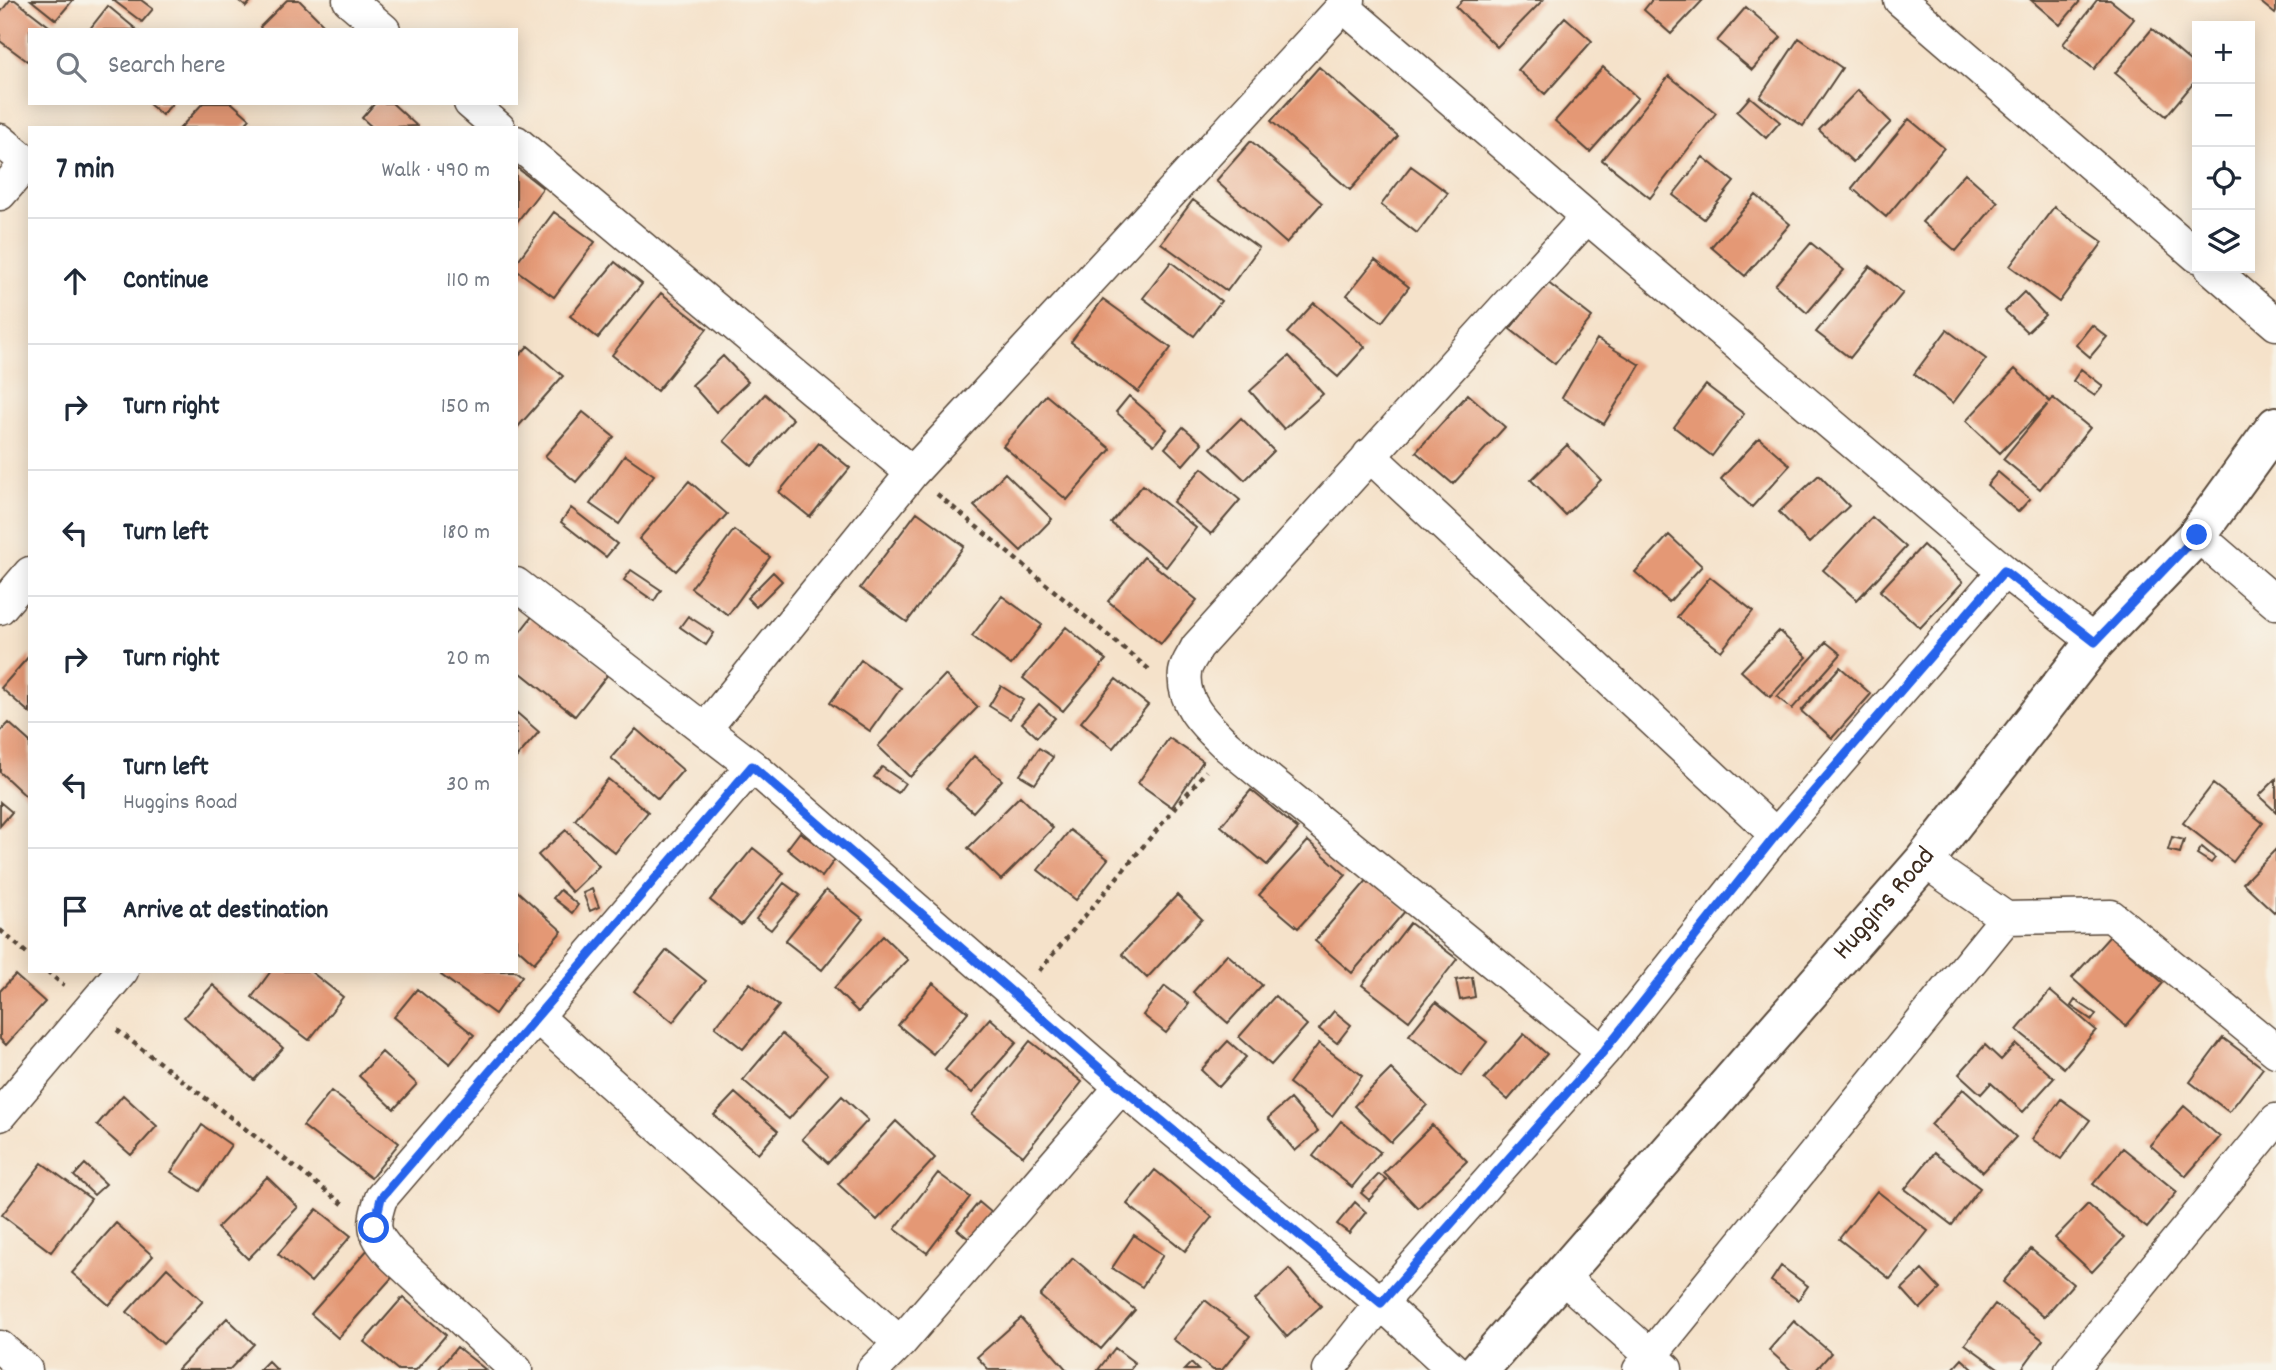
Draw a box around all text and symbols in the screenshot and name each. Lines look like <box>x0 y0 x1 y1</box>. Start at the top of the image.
map controls <box>2192 21 2255 273</box>
button: + <box>2192 21 2255 84</box>
search box <box>28 28 518 105</box>
icon: search <box>52 48 90 86</box>
text: Search here <box>108 48 226 85</box>
button: − <box>2192 84 2255 147</box>
button: locate <box>2192 147 2255 210</box>
text: 7 min <box>56 150 114 193</box>
text: Walk · 490 m <box>382 155 490 188</box>
button: layers <box>2192 210 2255 273</box>
icon: ahead <box>56 262 94 300</box>
text: Continue <box>123 263 208 300</box>
text: 110 m <box>446 265 490 298</box>
icon: right <box>56 388 94 426</box>
text: Turn right <box>123 389 220 426</box>
text: 150 m <box>441 391 490 424</box>
icon: left <box>56 514 94 552</box>
text: Turn left <box>123 515 209 552</box>
text: 180 m <box>442 517 490 550</box>
route end <box>2181 519 2212 550</box>
icon: right <box>56 640 94 678</box>
text: Turn right <box>123 641 220 678</box>
text: 20 m <box>446 643 490 676</box>
text: Turn left <box>123 750 209 787</box>
icon: left <box>56 766 94 804</box>
text: 30 m <box>446 769 490 802</box>
text: Huggins Road <box>123 787 238 820</box>
street label: Huggins Road <box>1825 839 1947 970</box>
icon: arrive <box>56 892 94 930</box>
text: Arrive at destination <box>123 893 328 930</box>
route start <box>358 1212 389 1243</box>

